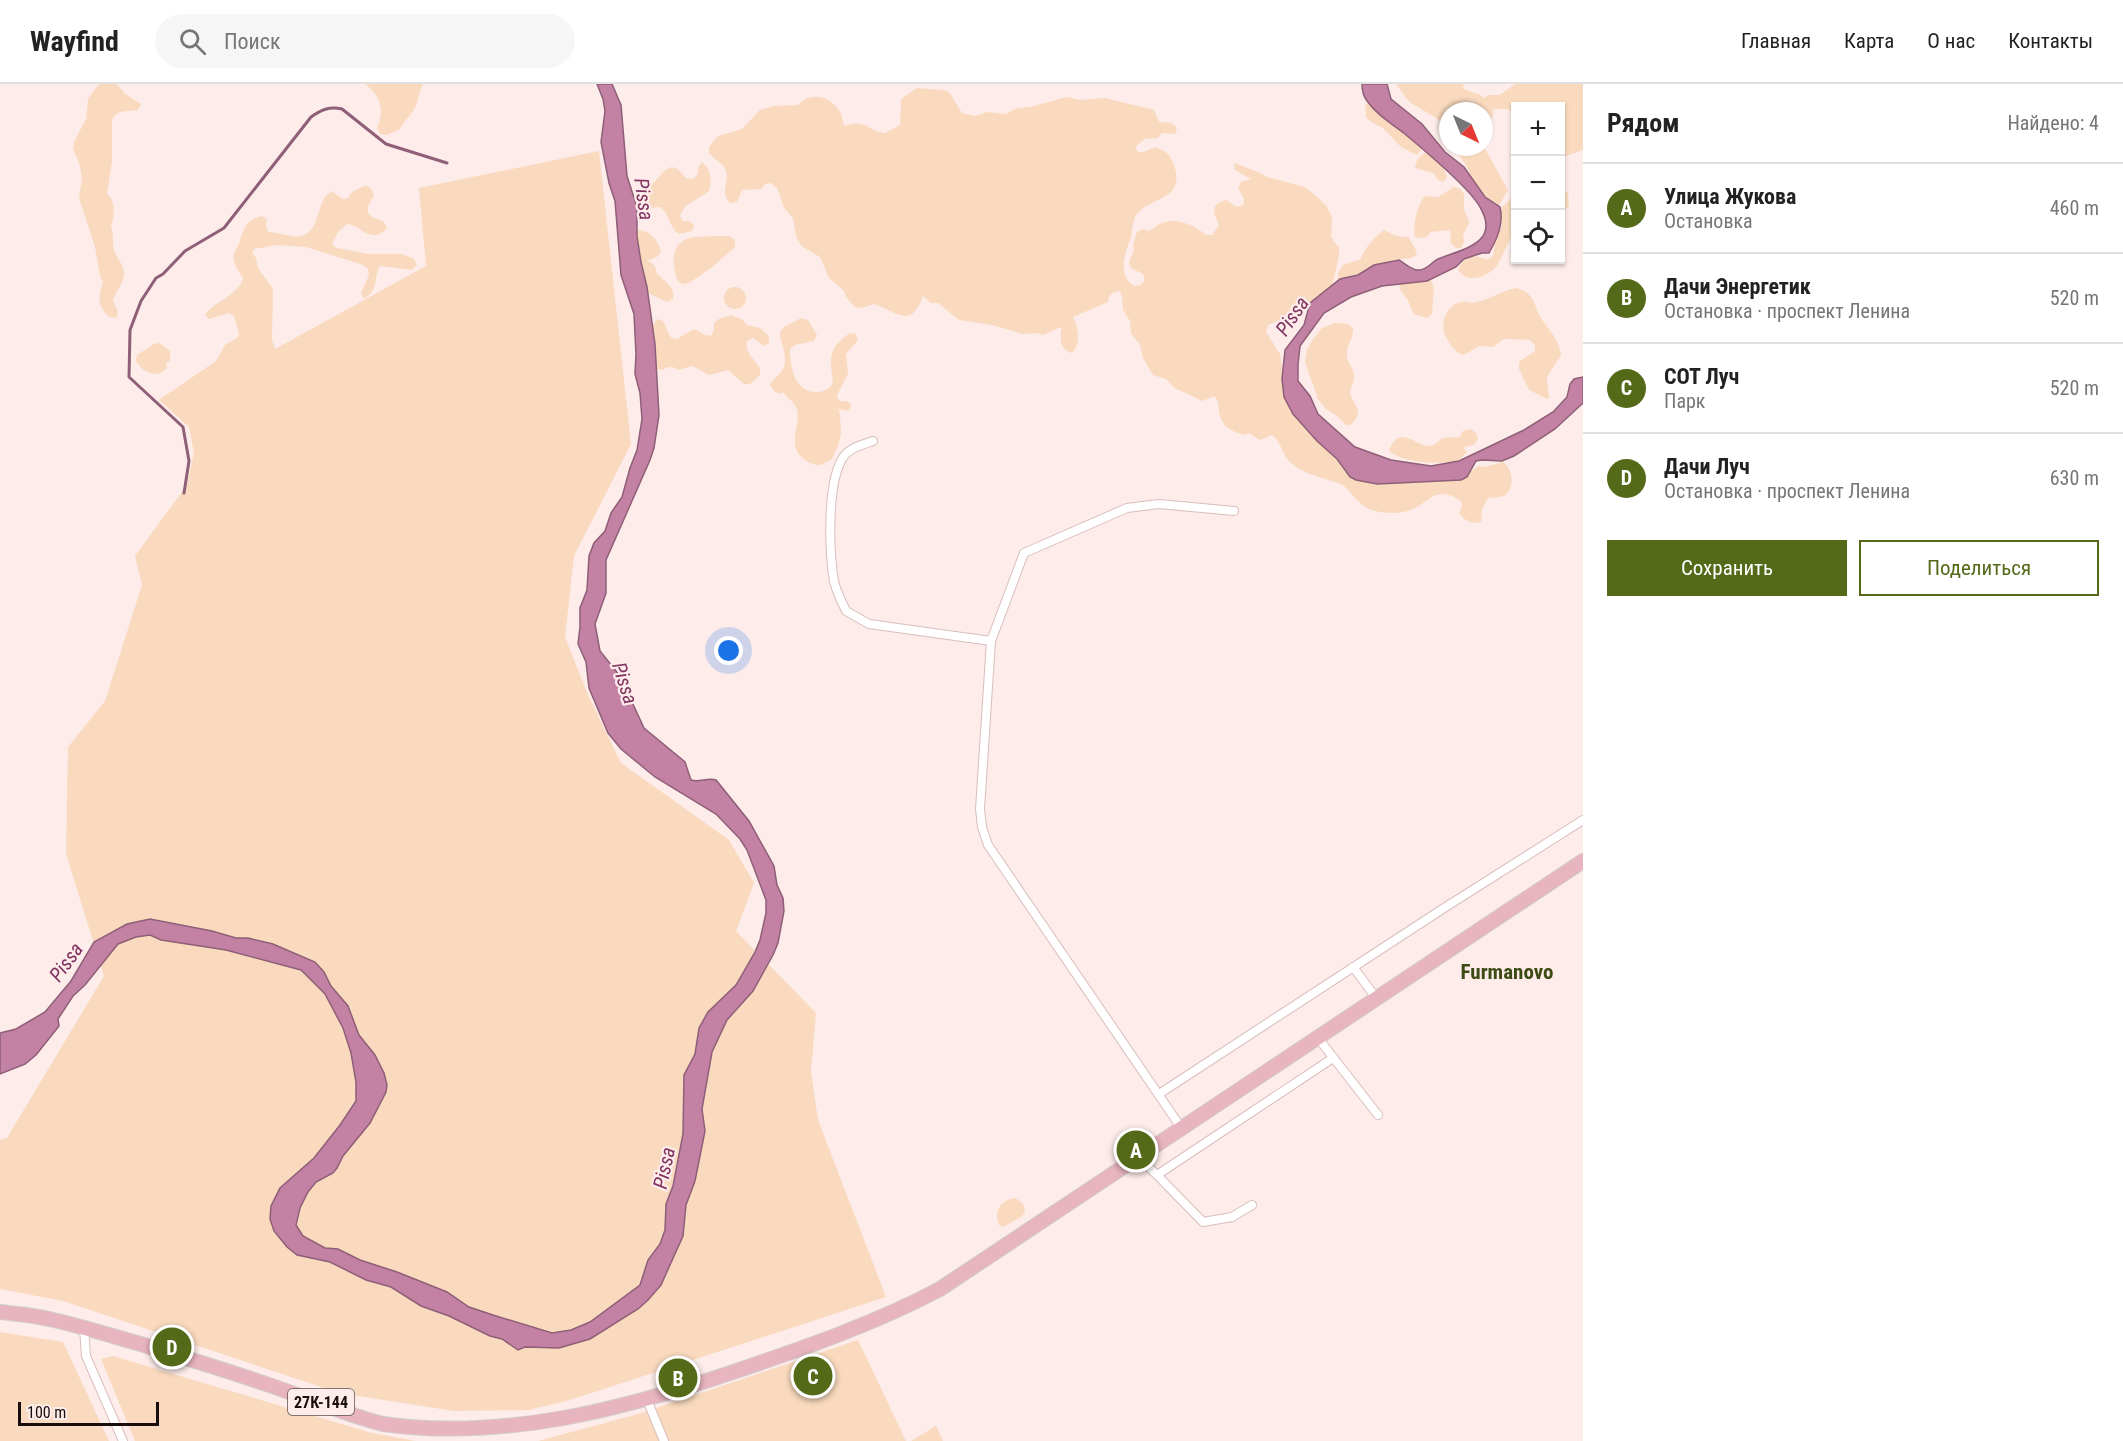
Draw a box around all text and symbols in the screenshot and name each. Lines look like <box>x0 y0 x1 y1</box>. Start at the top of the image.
search box <box>155 14 575 68</box>
text: Wayfind <box>30 25 119 58</box>
icon: search <box>176 25 209 58</box>
text: Поиск <box>224 29 281 54</box>
text: Главная <box>1741 29 1811 53</box>
text: Карта <box>1844 29 1894 53</box>
text: О нас <box>1927 29 1975 53</box>
text: Контакты <box>2008 29 2093 53</box>
north arrow <box>1439 102 1493 156</box>
map controls <box>1511 102 1565 264</box>
button: + <box>1511 102 1565 156</box>
text: Рядом <box>1607 108 1679 138</box>
text: Найдено: 4 <box>2007 111 2099 135</box>
button: − <box>1511 156 1565 210</box>
water label: Pissa <box>629 176 659 222</box>
text: Улица Жукова <box>1664 184 1796 209</box>
text: A <box>1621 196 1632 220</box>
text: 460 m <box>2050 196 2099 220</box>
text: Остановка <box>1664 209 1753 233</box>
button: locate <box>1511 210 1565 264</box>
text: Дачи Энергетик <box>1664 274 1811 299</box>
text: B <box>1621 286 1632 310</box>
text: 520 m <box>2050 286 2099 310</box>
water label: Pissa <box>1270 292 1314 340</box>
text: Остановка · проспект Ленина <box>1664 299 1910 323</box>
text: СОТ Луч <box>1664 364 1739 389</box>
text: C <box>1621 376 1632 400</box>
text: 520 m <box>2050 376 2099 400</box>
text: Парк <box>1664 389 1705 413</box>
text: Дачи Луч <box>1664 454 1750 479</box>
text: D <box>1621 466 1632 490</box>
text: 630 m <box>2050 466 2099 490</box>
text: Остановка · проспект Ленина <box>1664 479 1910 503</box>
button: Сохранить <box>1607 540 1847 596</box>
button: Поделиться <box>1859 540 2099 596</box>
your location <box>714 636 743 665</box>
water label: Pissa <box>607 659 643 707</box>
water label: Pissa <box>44 938 88 986</box>
district label: Furmanovo <box>1461 960 1553 984</box>
pin: A <box>1116 1128 1156 1172</box>
water label: Pissa <box>648 1145 680 1191</box>
pin: D <box>152 1324 192 1370</box>
pin: C <box>794 1354 832 1398</box>
pin: B <box>658 1356 698 1400</box>
road number: 27К-144 <box>288 1389 354 1415</box>
scale bar <box>18 1399 159 1426</box>
text: 100 m <box>27 1403 66 1422</box>

